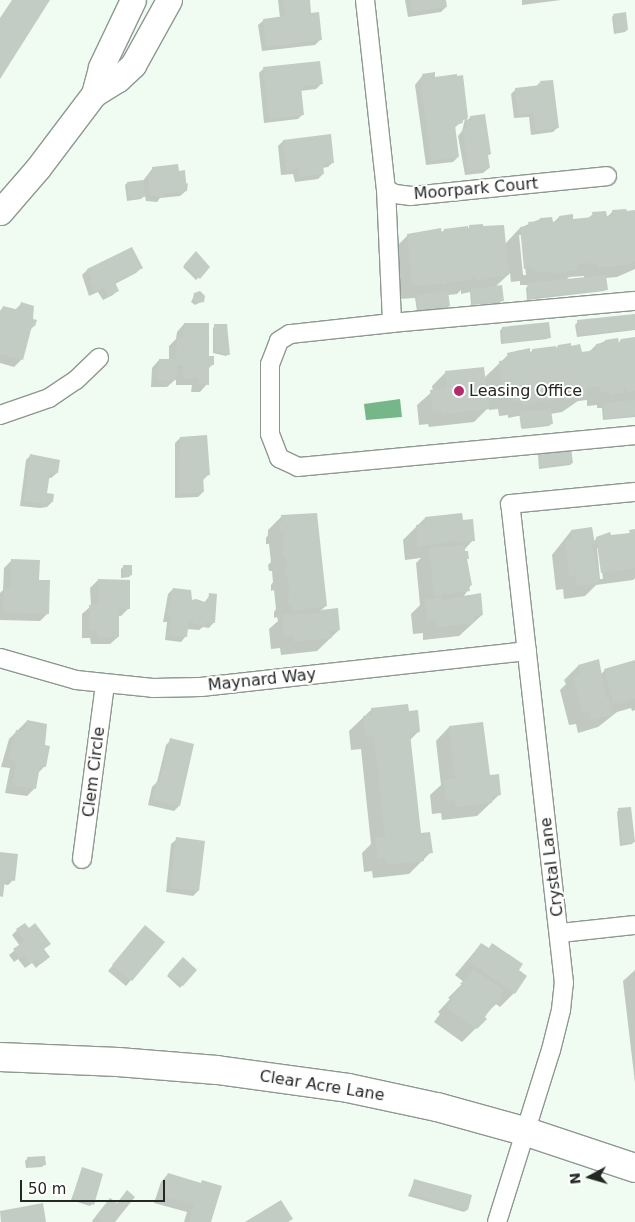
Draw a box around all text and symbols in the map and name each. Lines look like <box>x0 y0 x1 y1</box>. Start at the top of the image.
street label: Moorpark Court <box>413 174 539 204</box>
place label: Leasing Office <box>469 381 582 401</box>
marker: Leasing Office <box>453 385 465 397</box>
street label: Maynard Way <box>207 665 317 695</box>
street label: Clem Circle <box>79 726 109 818</box>
street label: Crystal Lane <box>536 816 568 918</box>
street label: Clear Acre Lane <box>258 1067 386 1105</box>
north arrow <box>565 1152 615 1202</box>
scale bar <box>22 1170 168 1202</box>
text: N <box>567 1172 584 1185</box>
text: 50 m <box>28 1180 66 1198</box>

